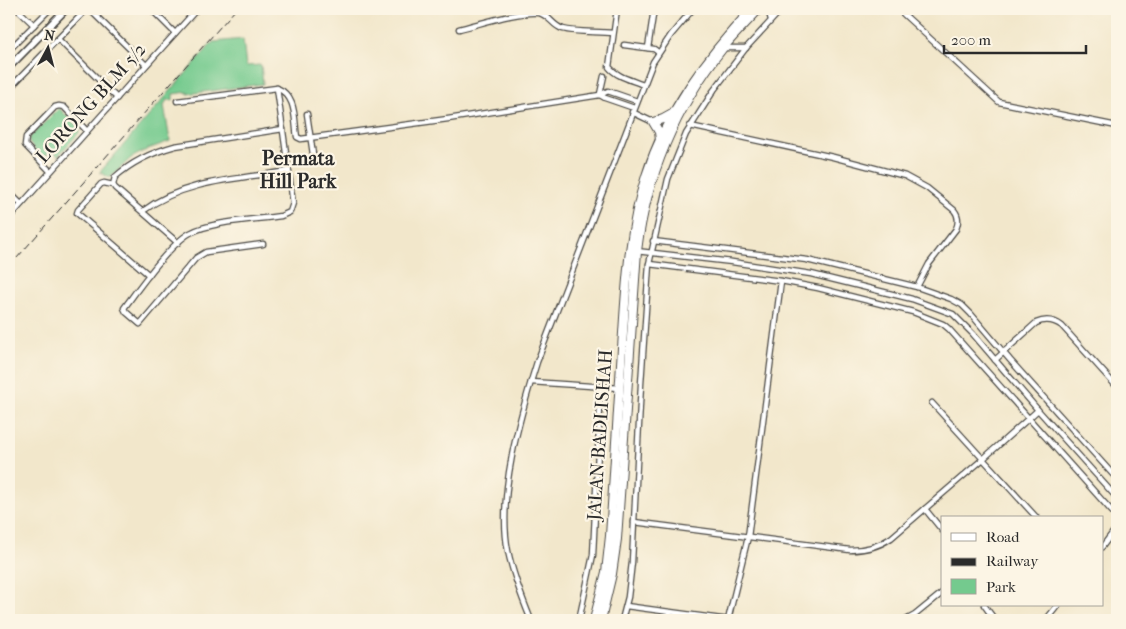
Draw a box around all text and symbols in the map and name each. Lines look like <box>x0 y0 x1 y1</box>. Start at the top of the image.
north arrow <box>22 22 72 72</box>
scale bar <box>944 22 1086 54</box>
text: N <box>43 27 56 45</box>
text: 200 m <box>951 31 991 49</box>
street label: LORONG BLM 5/2 <box>31 38 151 168</box>
district label: Permata Hill Park <box>260 147 337 193</box>
street label: JALAN BADLISHAH <box>583 349 617 523</box>
legend <box>941 516 1104 606</box>
text: Road <box>986 528 1020 546</box>
text: Railway <box>986 552 1039 570</box>
text: Park <box>986 578 1016 596</box>

